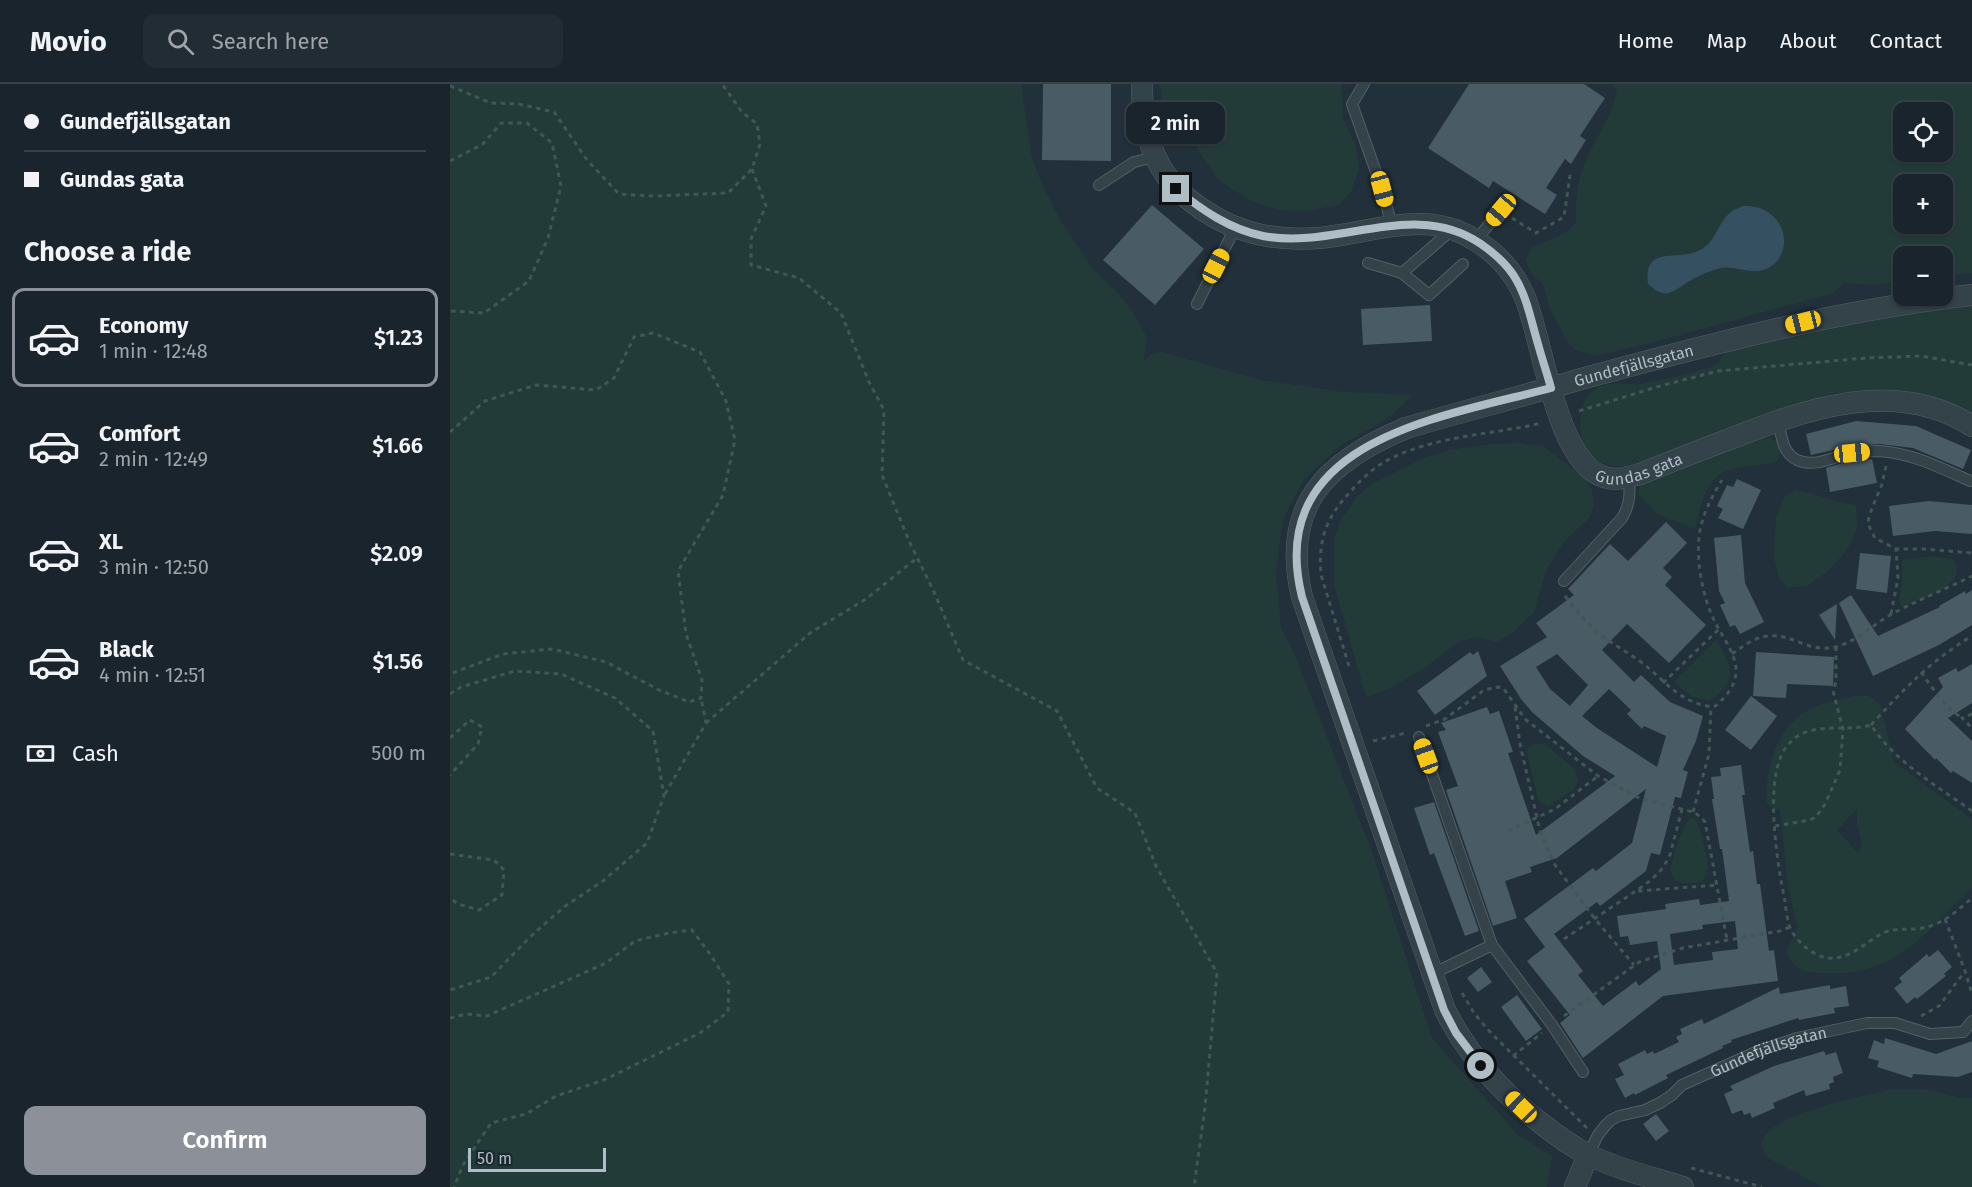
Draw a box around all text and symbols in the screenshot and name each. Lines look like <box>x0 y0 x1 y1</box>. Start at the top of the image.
search box <box>143 14 563 68</box>
text: Movio <box>30 25 107 58</box>
icon: search <box>164 25 197 58</box>
text: Search here <box>212 28 329 55</box>
text: Home <box>1618 28 1674 54</box>
text: Map <box>1707 28 1747 54</box>
text: About <box>1780 28 1837 54</box>
text: Contact <box>1870 28 1942 54</box>
callout: 2 min <box>1126 102 1226 144</box>
map controls <box>1893 102 1953 306</box>
button: locate <box>1893 102 1953 162</box>
text: Gundefjällsgatan <box>60 108 231 135</box>
text: 2 min <box>1151 111 1200 135</box>
text: Gundas gata <box>60 166 184 193</box>
car <box>1369 169 1395 209</box>
button: + <box>1893 174 1953 234</box>
route end <box>1162 175 1189 202</box>
car <box>1483 190 1519 230</box>
text: Choose a ride <box>24 236 191 268</box>
car <box>1200 246 1232 286</box>
button: − <box>1893 246 1953 306</box>
car <box>1783 309 1823 335</box>
icon: car <box>27 311 81 365</box>
text: Economy <box>99 312 188 339</box>
text: $1.23 <box>374 324 423 351</box>
text: 1 min · 12:48 <box>99 339 208 363</box>
street label: Gundefjällsgatan <box>1572 341 1696 391</box>
icon: car <box>27 419 81 473</box>
text: Comfort <box>99 420 180 447</box>
text: $1.66 <box>372 432 423 459</box>
car <box>1833 442 1871 464</box>
text: 2 min · 12:49 <box>99 447 208 471</box>
street label: Gundas gata <box>1592 449 1685 489</box>
icon: car <box>27 527 81 581</box>
text: XL <box>99 528 123 555</box>
text: $2.09 <box>370 540 423 567</box>
text: 3 min · 12:50 <box>99 555 209 579</box>
icon: car <box>27 635 81 689</box>
text: Black <box>99 636 154 663</box>
text: $1.56 <box>372 648 423 675</box>
text: 4 min · 12:51 <box>99 663 206 687</box>
car <box>1411 736 1441 776</box>
icon: cash <box>24 737 57 770</box>
text: Cash <box>72 740 119 767</box>
text: 500 m <box>371 741 426 765</box>
street label: Gundefjällsgatan <box>1707 1023 1829 1081</box>
route start <box>1467 1052 1494 1079</box>
car <box>1502 1088 1540 1126</box>
button: Confirm <box>24 1106 426 1175</box>
scale bar <box>468 1145 606 1172</box>
text: 50 m <box>477 1149 512 1168</box>

